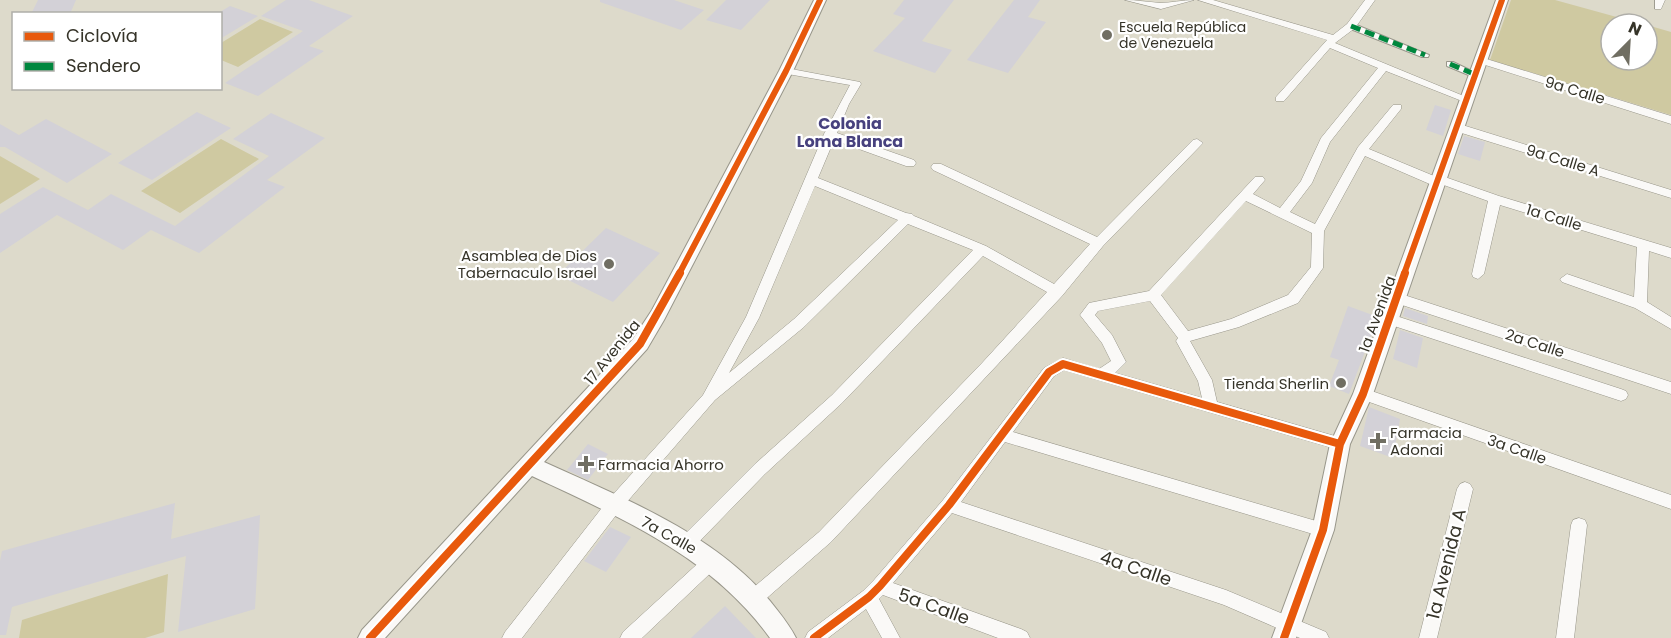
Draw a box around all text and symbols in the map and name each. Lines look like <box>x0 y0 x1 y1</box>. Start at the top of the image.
legend <box>12 12 222 90</box>
north arrow <box>1599 12 1659 72</box>
text: N <box>1625 16 1645 42</box>
place label: Escuela República de Venezuela <box>1119 17 1246 53</box>
text: Ciclovía <box>66 23 138 48</box>
marker: Escuela República de Venezuela <box>1100 28 1114 42</box>
text: Sendero <box>66 53 141 78</box>
street label: 9a Calle <box>1542 71 1608 109</box>
district label: Colonia Loma Blanca <box>797 112 903 153</box>
street label: 9a Calle A <box>1524 139 1602 181</box>
street label: 1a Calle <box>1524 199 1584 235</box>
place label: Asamblea de Dios Tabernaculo Israel <box>458 245 597 283</box>
marker: Asamblea de Dios Tabernaculo Israel <box>602 257 616 271</box>
street label: 1a Avenida <box>1353 273 1401 355</box>
street label: 17 Avenida <box>579 315 645 389</box>
street label: 2a Calle <box>1503 324 1567 362</box>
place label: Tienda Sherlin <box>1224 373 1329 394</box>
marker: Tienda Sherlin <box>1334 376 1348 390</box>
place label: Farmacia Adonai <box>1390 422 1462 460</box>
street label: 3a Calle <box>1485 429 1549 469</box>
marker: Farmacia Adonai <box>1371 434 1385 448</box>
place label: Farmacia Ahorro <box>598 454 724 475</box>
marker: Farmacia Ahorro <box>579 457 593 471</box>
street label: 1a Avenida A <box>1420 506 1472 622</box>
street label: 7a Calle <box>637 511 701 559</box>
street label: 4a Calle <box>1097 544 1175 592</box>
street label: 5a Calle <box>895 582 973 630</box>

